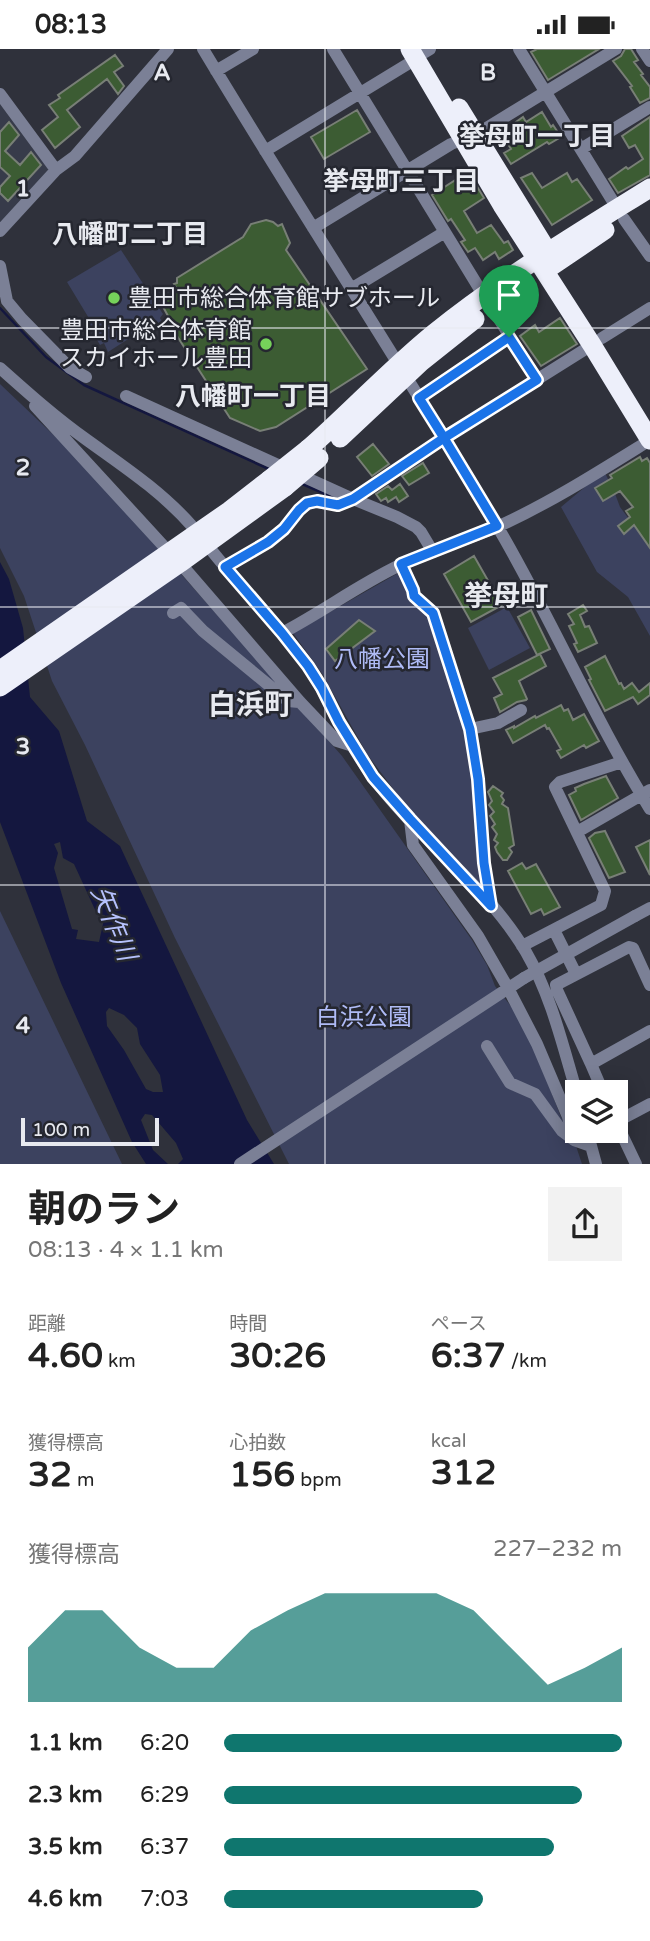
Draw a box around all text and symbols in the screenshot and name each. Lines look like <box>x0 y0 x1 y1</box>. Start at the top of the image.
text: 08:13 <box>35 9 107 40</box>
text: A <box>153 59 171 87</box>
text: B <box>480 59 496 87</box>
district label: 挙母町一丁目 <box>459 121 615 152</box>
district label: 挙母町三丁目 <box>323 166 479 197</box>
text: 1 <box>16 175 30 203</box>
district label: 八幡町二丁目 <box>52 219 208 250</box>
pin <box>479 265 539 337</box>
icon: arrive <box>490 276 528 314</box>
place label: 豊田市総合体育館サブホール <box>128 284 440 313</box>
marker: 豊田市総合体育館サブホール <box>106 290 122 306</box>
place label: 豊田市総合体育館 スカイホール豊田 <box>60 316 252 373</box>
marker: 豊田市総合体育館 スカイホール豊田 <box>258 336 274 352</box>
district label: 八幡町一丁目 <box>175 381 331 412</box>
text: 2 <box>16 454 30 482</box>
district label: 挙母町 <box>464 579 548 613</box>
park label: 八幡公園 <box>334 645 430 674</box>
district label: 白浜町 <box>208 688 292 722</box>
text: 3 <box>16 733 30 761</box>
water label: 矢作川 <box>85 881 144 968</box>
park label: 白浜公園 <box>316 1003 412 1032</box>
text: 4 <box>16 1012 31 1040</box>
map controls <box>565 1080 628 1143</box>
button: layers <box>565 1080 628 1143</box>
scale bar <box>21 1115 159 1147</box>
text: 100 m <box>32 1119 90 1141</box>
text: 朝のラン <box>28 1187 180 1233</box>
button: share <box>548 1187 622 1261</box>
text: 08:13 · 4 × 1.1 km <box>28 1236 224 1264</box>
text: 距離 <box>28 1313 66 1335</box>
text: 時間 <box>229 1313 267 1335</box>
text: ペース <box>431 1313 487 1335</box>
text: 4.60 <box>28 1335 103 1377</box>
text: 30:26 <box>229 1335 326 1377</box>
text: 6:37 <box>431 1335 506 1377</box>
text: km <box>103 1350 136 1372</box>
text: /km <box>506 1350 547 1372</box>
text: kcal <box>431 1430 466 1452</box>
text: 獲得標高 <box>28 1432 104 1454</box>
text: 心拍数 <box>229 1432 286 1454</box>
text: 312 <box>431 1452 497 1494</box>
text: 32 <box>28 1454 72 1496</box>
text: 156 <box>229 1454 295 1496</box>
text: m <box>72 1469 94 1491</box>
text: bpm <box>295 1469 342 1491</box>
text: 227–232 m <box>493 1535 622 1563</box>
text: 獲得標高 <box>28 1541 120 1569</box>
text: 1.1 km <box>28 1729 103 1757</box>
text: 6:20 <box>140 1729 189 1757</box>
text: 2.3 km <box>28 1781 103 1809</box>
text: 6:29 <box>140 1781 189 1809</box>
text: 3.5 km <box>28 1833 103 1861</box>
text: 6:37 <box>140 1833 189 1861</box>
text: 4.6 km <box>28 1885 103 1913</box>
text: 7:03 <box>140 1885 189 1913</box>

